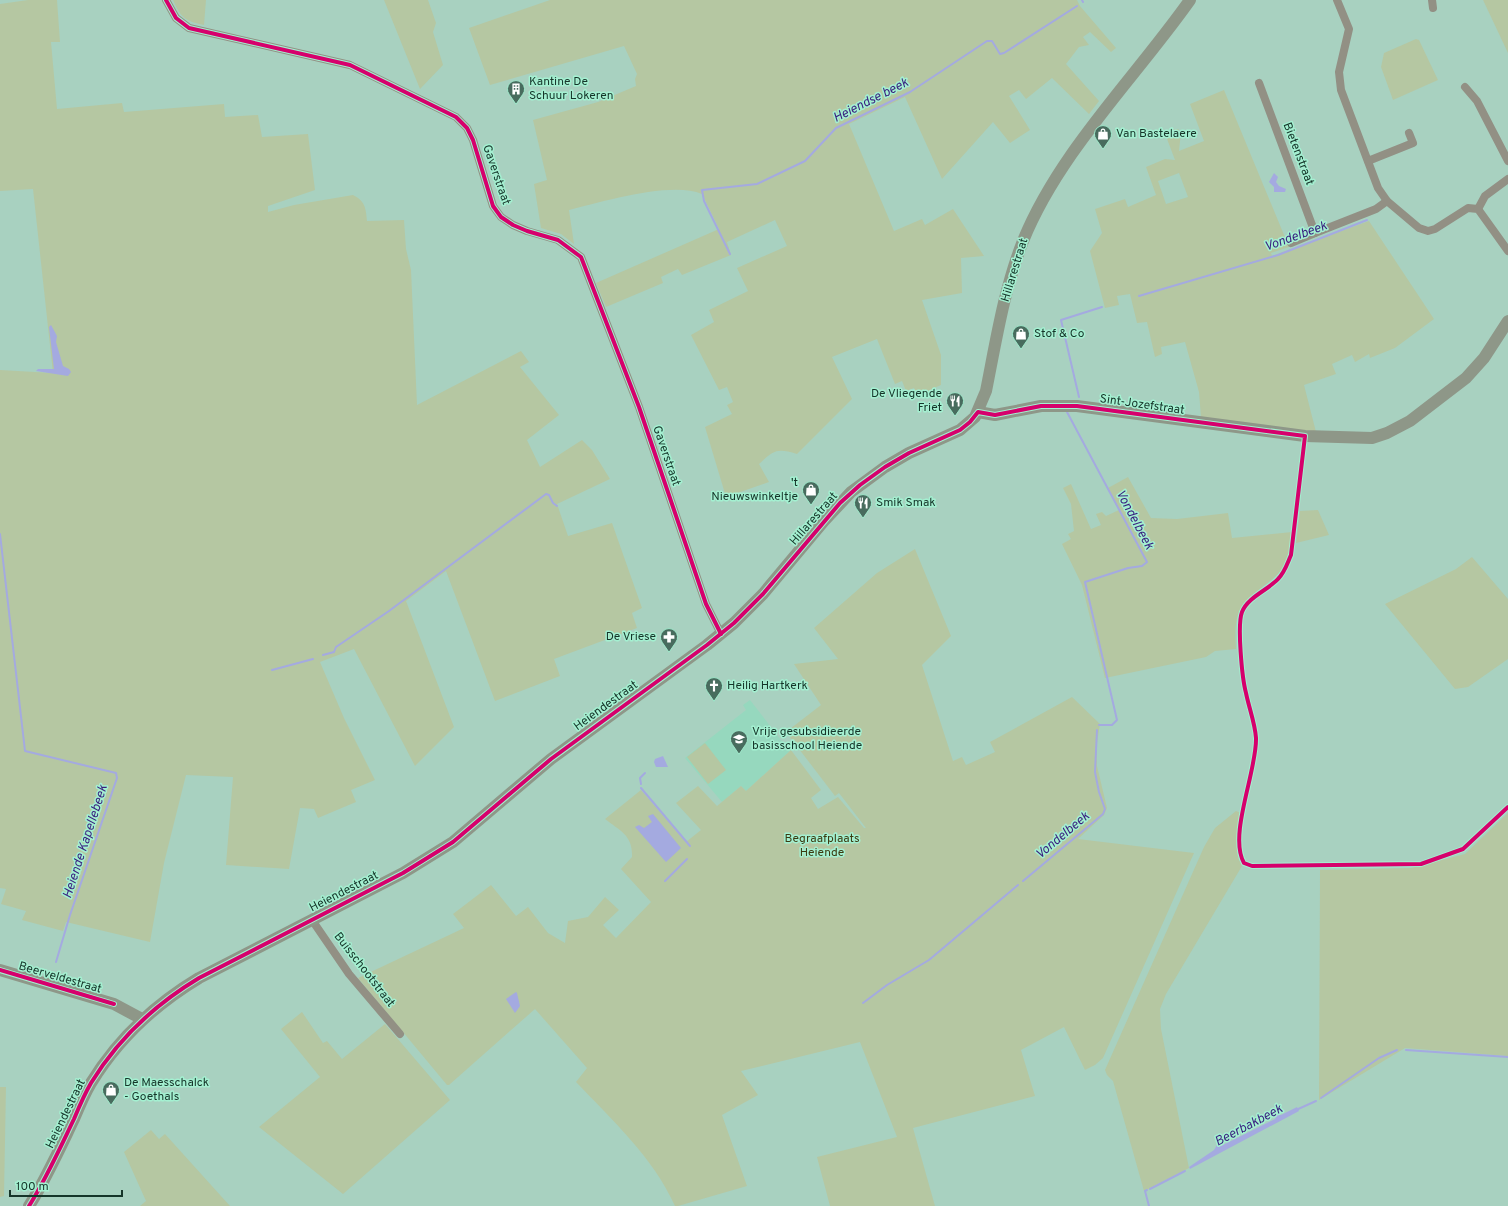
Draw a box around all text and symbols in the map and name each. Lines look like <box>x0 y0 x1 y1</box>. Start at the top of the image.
place label: Kantine De Schuur Lokeren <box>529 74 614 104</box>
water label: Heiendse beek <box>831 75 912 127</box>
building icon: Kantine De Schuur Lokeren <box>506 79 526 104</box>
street label: Bietenstraat <box>1279 120 1317 188</box>
shop icon: Van Bastelaere <box>1093 124 1113 149</box>
place label: Van Bastelaere <box>1116 126 1197 142</box>
street label: Gaverstraat <box>478 143 514 207</box>
water label: Vondelbeek <box>1263 218 1330 256</box>
street label: Hillarestraat <box>998 236 1032 304</box>
shop icon: Stof & Co <box>1011 324 1031 349</box>
place label: Stof & Co <box>1034 326 1085 342</box>
place label: De Vliegende Friet <box>871 386 942 416</box>
restaurant icon: De Vliegende Friet <box>945 391 965 416</box>
street label: Sint-Jozefstraat <box>1099 391 1185 419</box>
street label: Gaverstraat <box>648 424 684 488</box>
place label: 't Nieuwswinkeltje <box>711 475 798 505</box>
shop icon: 't Nieuwswinkeltje <box>801 480 821 505</box>
water label: Vondelbeek <box>1112 487 1157 553</box>
street label: Hillarestraat <box>786 489 842 549</box>
restaurant icon: Smik Smak <box>853 493 873 518</box>
place label: Smik Smak <box>876 495 936 511</box>
pharmacy icon: De Vriese <box>659 627 679 652</box>
place label: De Vriese <box>606 629 656 645</box>
church icon: Heilig Hartkerk <box>704 676 724 701</box>
street label: Heiendestraat <box>571 677 641 735</box>
place label: Heilig Hartkerk <box>727 678 808 694</box>
place label: Vrije gesubsidieerde basisschool Heiende <box>752 724 862 754</box>
school or university icon: Vrije gesubsidieerde basisschool Heiende <box>729 729 749 754</box>
water label: Heiende Kapellebeek <box>60 783 112 901</box>
water label: Vondelbeek <box>1033 809 1094 863</box>
park label: Begraafplaats Heiende <box>784 831 860 861</box>
street label: Heiendestraat <box>307 868 381 916</box>
street label: Buisschootstraat <box>330 929 398 1011</box>
street label: Beerveldestraat <box>17 958 103 998</box>
place label: De Maesschalck - Goethals <box>124 1075 209 1105</box>
street label: Heiendestraat <box>42 1077 90 1151</box>
shop icon: De Maesschalck - Goethals <box>101 1080 121 1105</box>
water label: Beerbakbeek <box>1212 1101 1286 1151</box>
scale bar <box>10 1172 122 1198</box>
text: 100 m <box>16 1179 49 1195</box>

